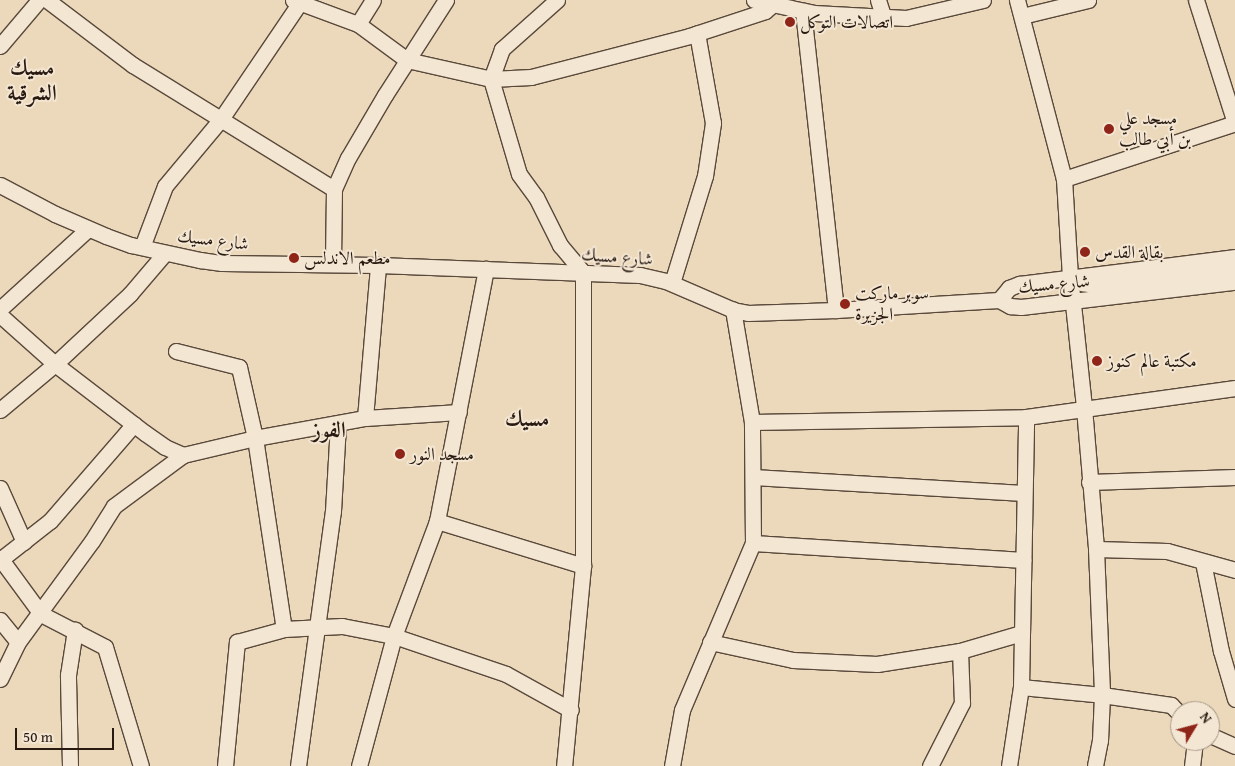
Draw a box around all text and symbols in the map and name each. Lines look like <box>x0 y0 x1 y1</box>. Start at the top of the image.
place label: اتصالات التوكل <box>800 11 893 33</box>
marker: اتصالات التوكل <box>784 16 796 28</box>
district label: مسيك الشرقية <box>7 54 57 106</box>
place label: مسجد علي بن أبي طالب <box>1119 108 1191 150</box>
marker: مسجد علي بن أبي طالب <box>1103 123 1115 135</box>
street label: شارع مسيك <box>176 225 250 255</box>
place label: بقالة القدس <box>1095 241 1163 263</box>
street label: شارع مسيك <box>581 244 653 270</box>
marker: بقالة القدس <box>1079 246 1091 258</box>
place label: مطعم الاندلس <box>304 247 391 269</box>
marker: مطعم الاندلس <box>288 252 300 264</box>
street label: شارع مسيك <box>1017 270 1091 298</box>
place label: سوبر ماركت الجزيرة <box>855 283 929 326</box>
marker: سوبر ماركت الجزيرة <box>839 298 851 310</box>
place label: مكتبة عالم كنوز <box>1107 350 1197 372</box>
marker: مكتبة عالم كنوز <box>1091 355 1103 367</box>
district label: مسيك <box>505 406 549 432</box>
district label: الفوز <box>312 417 346 443</box>
place label: مسجد النور <box>410 443 474 465</box>
marker: مسجد النور <box>394 448 406 460</box>
north arrow <box>1170 701 1220 751</box>
text: N <box>1195 708 1217 727</box>
scale bar <box>18 718 116 750</box>
text: 50 m <box>23 726 53 747</box>

